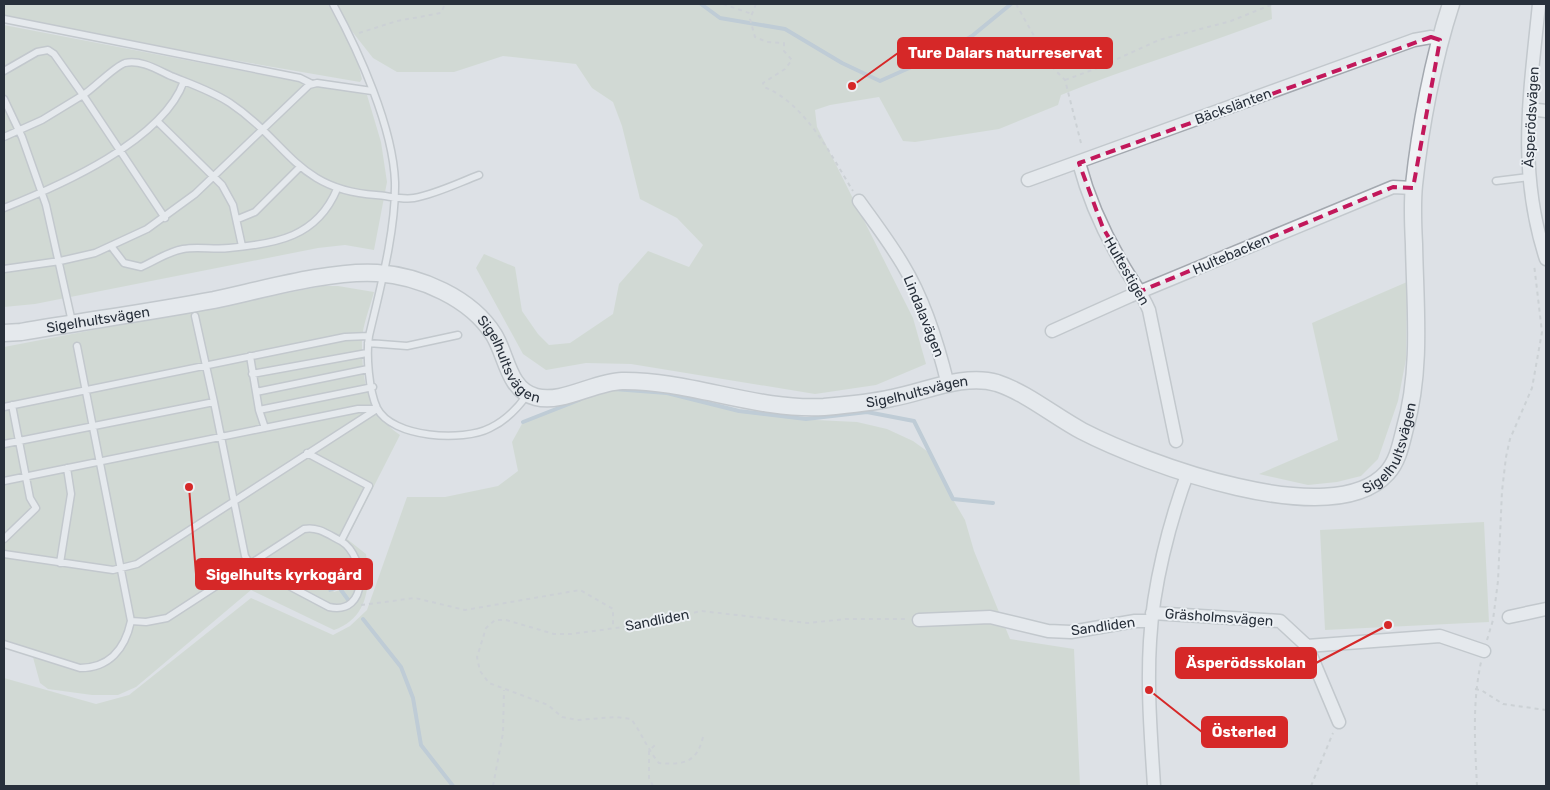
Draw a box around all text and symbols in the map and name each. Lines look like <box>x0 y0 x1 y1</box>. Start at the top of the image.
callout: Ture Dalars naturreservat <box>898 38 1112 68</box>
text: Ture Dalars naturreservat <box>908 44 1102 62</box>
street label: Äsperödsvägen <box>1520 66 1543 168</box>
street label: Bäckslänten <box>1193 85 1274 128</box>
street label: Hultebacken <box>1190 231 1272 278</box>
street label: Hultestigen <box>1100 234 1153 308</box>
street label: Lindalavägen <box>899 273 948 360</box>
street label: Sigelhultsvägen <box>45 303 151 337</box>
street label: Sigelhultsvägen <box>473 312 542 407</box>
street label: Sigelhultsvägen <box>865 373 969 412</box>
street label: Sigelhultsvägen <box>1360 401 1420 497</box>
callout: Sigelhults kyrkogård <box>196 559 372 589</box>
text: Sigelhults kyrkogård <box>206 566 362 584</box>
street label: Gräsholmsvägen <box>1164 605 1274 630</box>
street label: Sandliden <box>624 606 690 635</box>
street label: Sandliden <box>1070 614 1136 639</box>
callout: Äsperödsskolan <box>1176 648 1316 678</box>
text: Äsperödsskolan <box>1186 654 1306 672</box>
callout: Österled <box>1202 717 1287 747</box>
text: Österled <box>1212 723 1276 741</box>

